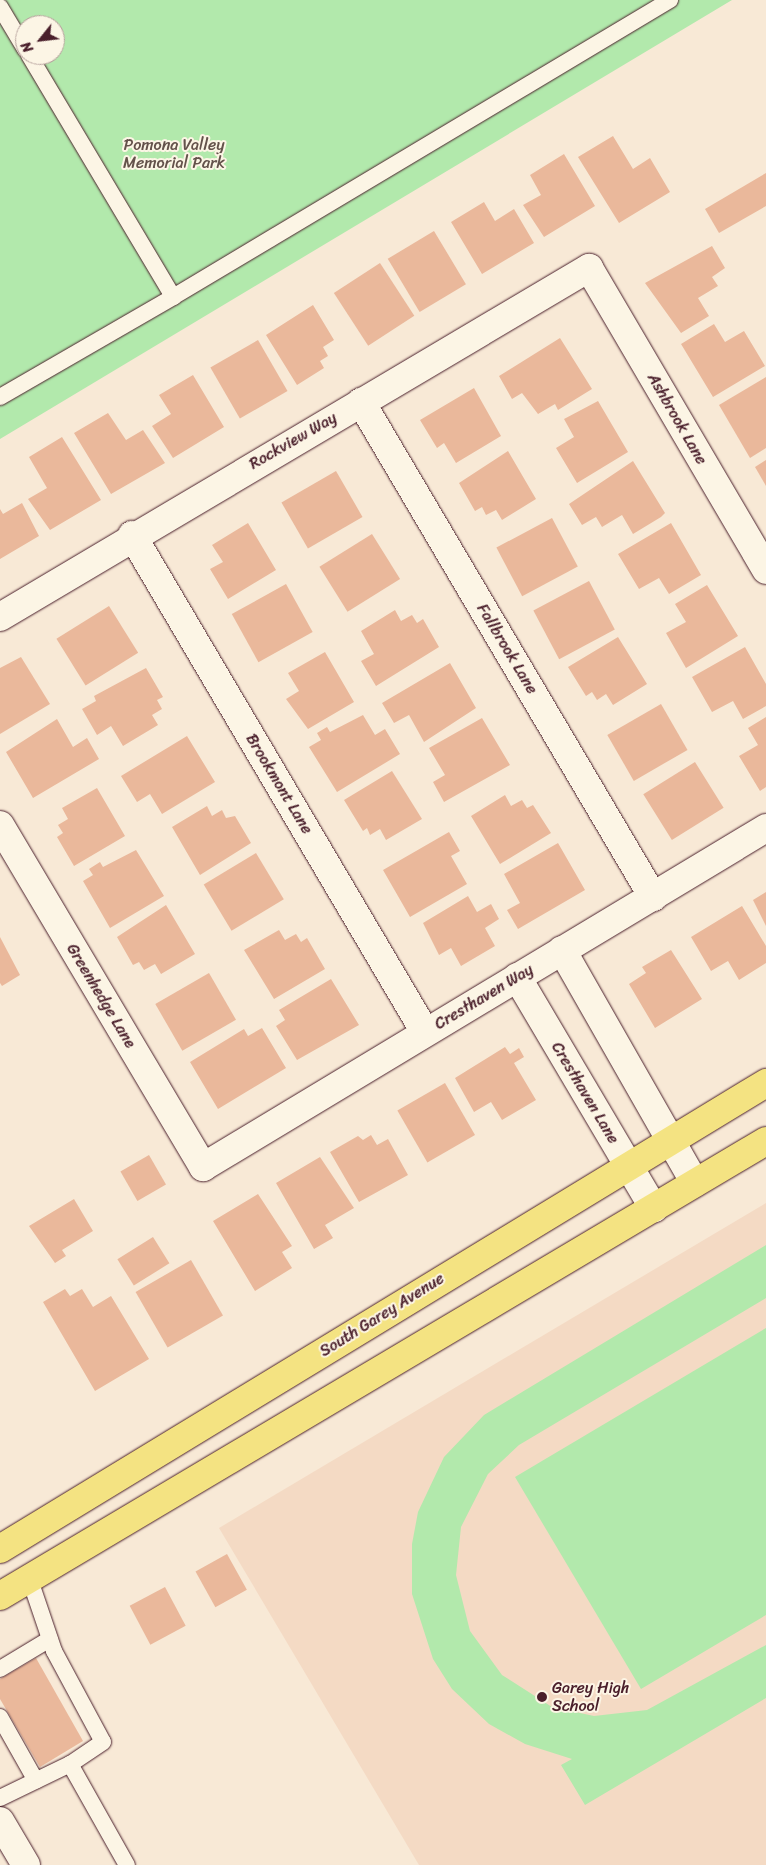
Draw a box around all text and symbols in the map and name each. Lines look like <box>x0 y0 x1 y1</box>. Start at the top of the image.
north arrow <box>15 15 65 65</box>
text: N <box>14 37 41 57</box>
park label: Pomona Valley Memorial Park <box>123 135 225 173</box>
street label: Ashbrook Lane <box>643 370 711 468</box>
street label: Rockview Way <box>246 408 340 474</box>
street label: Fallbrook Lane <box>473 600 541 698</box>
street label: Brookmont Lane <box>242 730 316 838</box>
street label: Greenhedge Lane <box>62 940 140 1052</box>
street label: Cresthaven Way <box>431 960 537 1034</box>
street label: Cresthaven Lane <box>547 1039 623 1147</box>
street label: South Garey Avenue <box>316 1269 448 1361</box>
place label: Garey High School <box>552 1678 629 1716</box>
marker: Garey High School <box>536 1691 548 1703</box>

